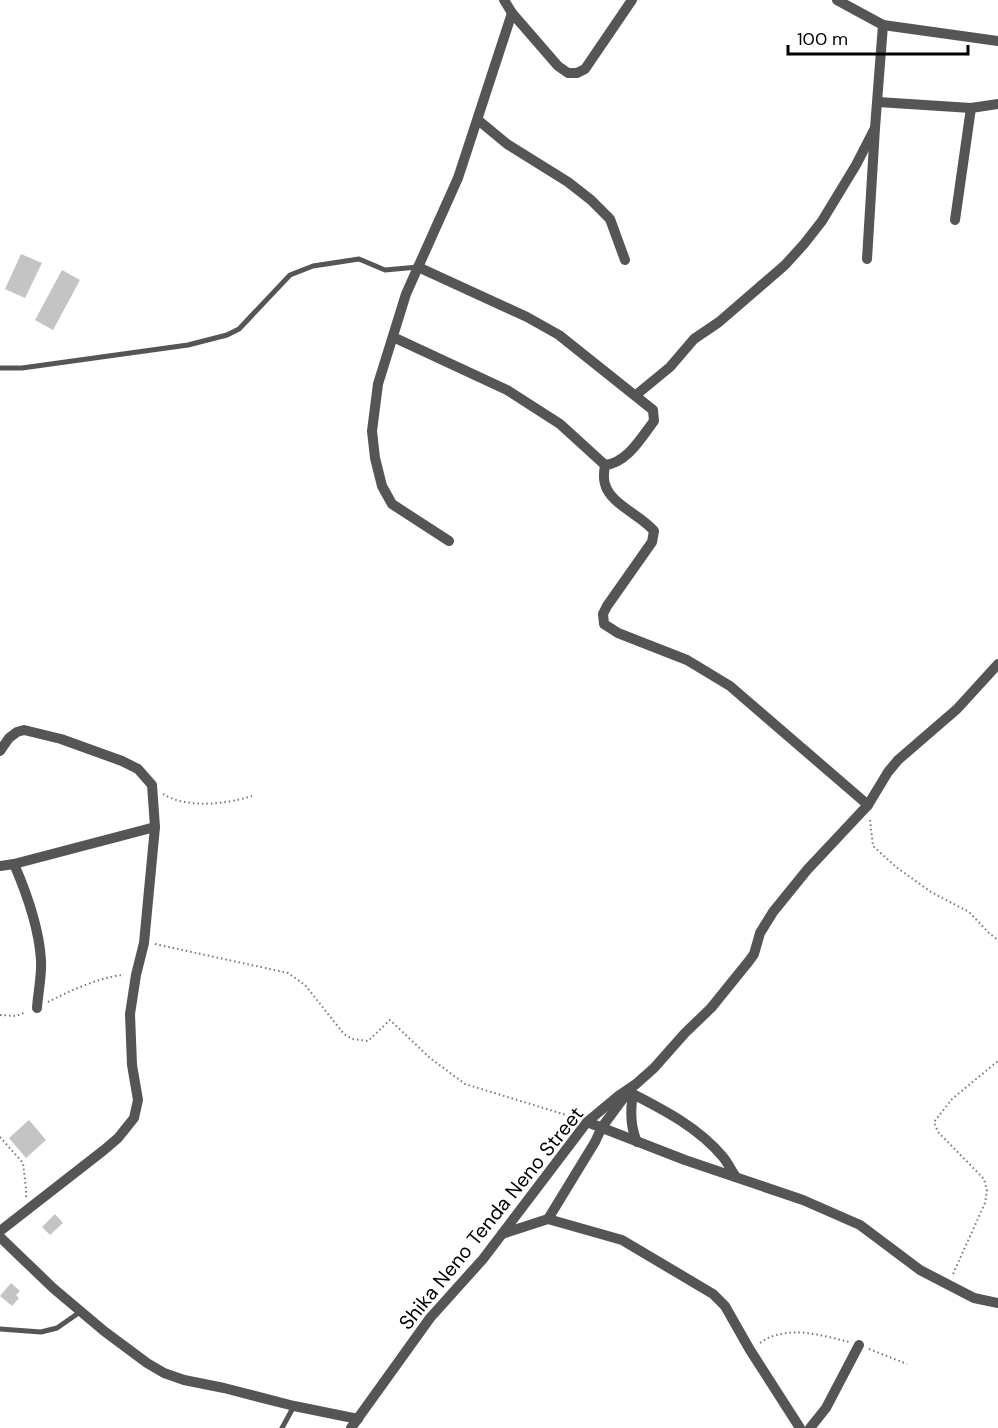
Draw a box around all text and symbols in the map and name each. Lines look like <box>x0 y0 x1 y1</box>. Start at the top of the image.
scale bar <box>788 18 968 56</box>
text: 100 m <box>797 27 848 51</box>
street label: Shika Neno Tenda Neno Street <box>393 1101 589 1335</box>

